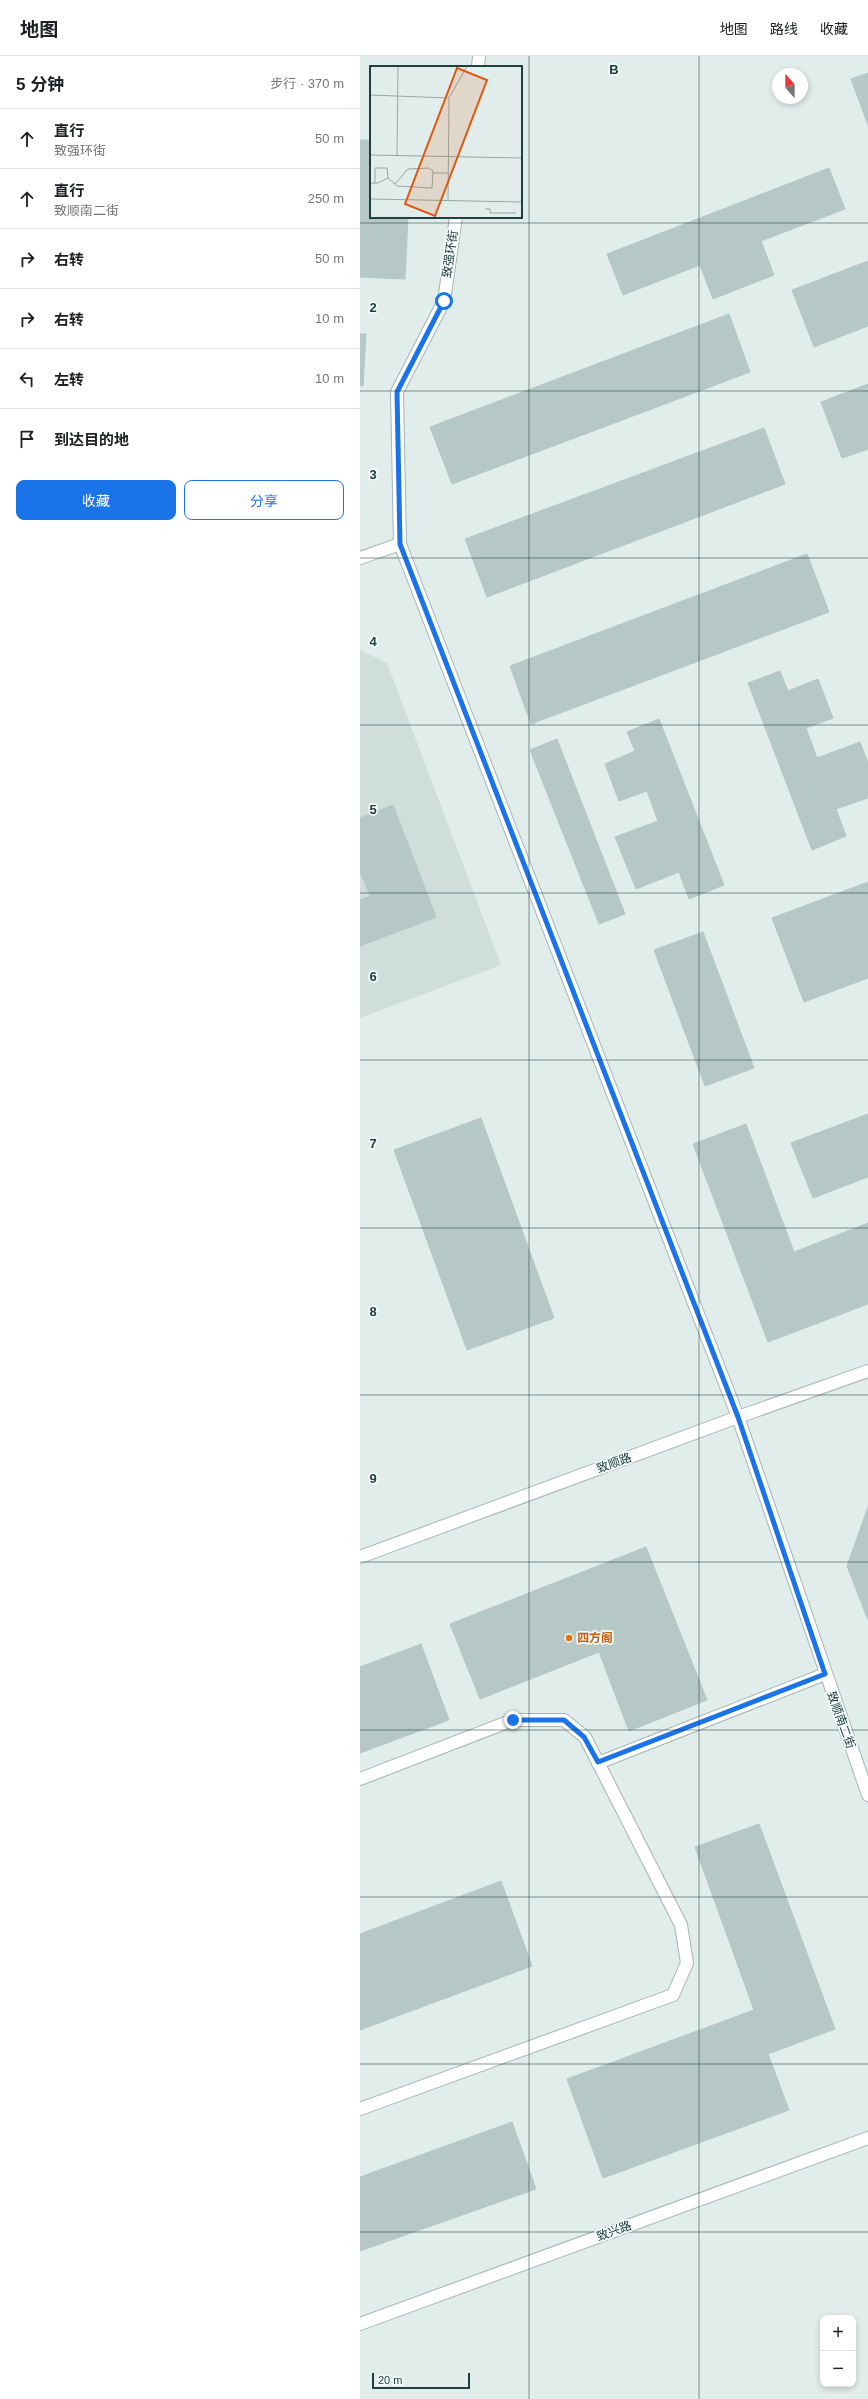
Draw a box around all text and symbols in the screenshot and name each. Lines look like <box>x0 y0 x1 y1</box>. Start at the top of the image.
text: 地图 <box>20 19 58 40</box>
text: 地图 <box>720 21 748 37</box>
text: 路线 <box>770 21 798 37</box>
text: 收藏 <box>820 21 848 37</box>
text: B <box>609 62 619 77</box>
inset map <box>370 66 522 218</box>
north arrow <box>772 68 808 104</box>
text: 5 分钟 <box>16 75 64 94</box>
text: 步行 · 370 m <box>270 76 344 91</box>
text: 直行 <box>54 122 84 139</box>
icon: ahead <box>16 128 38 150</box>
text: 50 m <box>315 131 344 146</box>
text: 致强环街 <box>54 143 106 158</box>
text: 直行 <box>54 182 84 199</box>
icon: ahead <box>16 188 38 210</box>
text: 250 m <box>308 191 344 206</box>
text: 致顺南二街 <box>54 203 119 218</box>
street label: 致强环街 <box>440 229 460 279</box>
icon: right <box>16 248 38 270</box>
text: 右转 <box>54 251 84 268</box>
text: 50 m <box>315 251 344 266</box>
route start <box>435 292 453 310</box>
text: 2 <box>369 300 377 315</box>
icon: right <box>16 308 38 330</box>
text: 右转 <box>54 311 84 328</box>
text: 10 m <box>315 311 344 326</box>
icon: left <box>16 368 38 390</box>
text: 左转 <box>54 371 84 388</box>
text: 10 m <box>315 371 344 386</box>
icon: arrive <box>16 428 38 450</box>
text: 到达目的地 <box>54 431 129 448</box>
text: 3 <box>369 467 377 482</box>
button: 收藏 <box>16 480 176 520</box>
button: 分享 <box>184 480 344 520</box>
text: 4 <box>369 634 377 649</box>
text: 5 <box>369 802 377 817</box>
text: 6 <box>369 969 377 984</box>
text: 7 <box>369 1136 377 1151</box>
text: 8 <box>369 1304 377 1319</box>
street label: 致顺路 <box>595 1450 633 1476</box>
text: 9 <box>369 1471 377 1486</box>
place label: 四方阁 <box>577 1631 613 1645</box>
marker: 四方阁 <box>564 1633 574 1643</box>
street label: 致顺南二街 <box>824 1689 858 1751</box>
route end <box>504 1711 522 1729</box>
street label: 致兴路 <box>595 2218 633 2244</box>
map controls <box>820 2315 856 2387</box>
button: + <box>820 2315 856 2351</box>
button: − <box>820 2351 856 2387</box>
scale bar <box>372 2371 470 2390</box>
text: 20 m <box>378 2374 402 2386</box>

